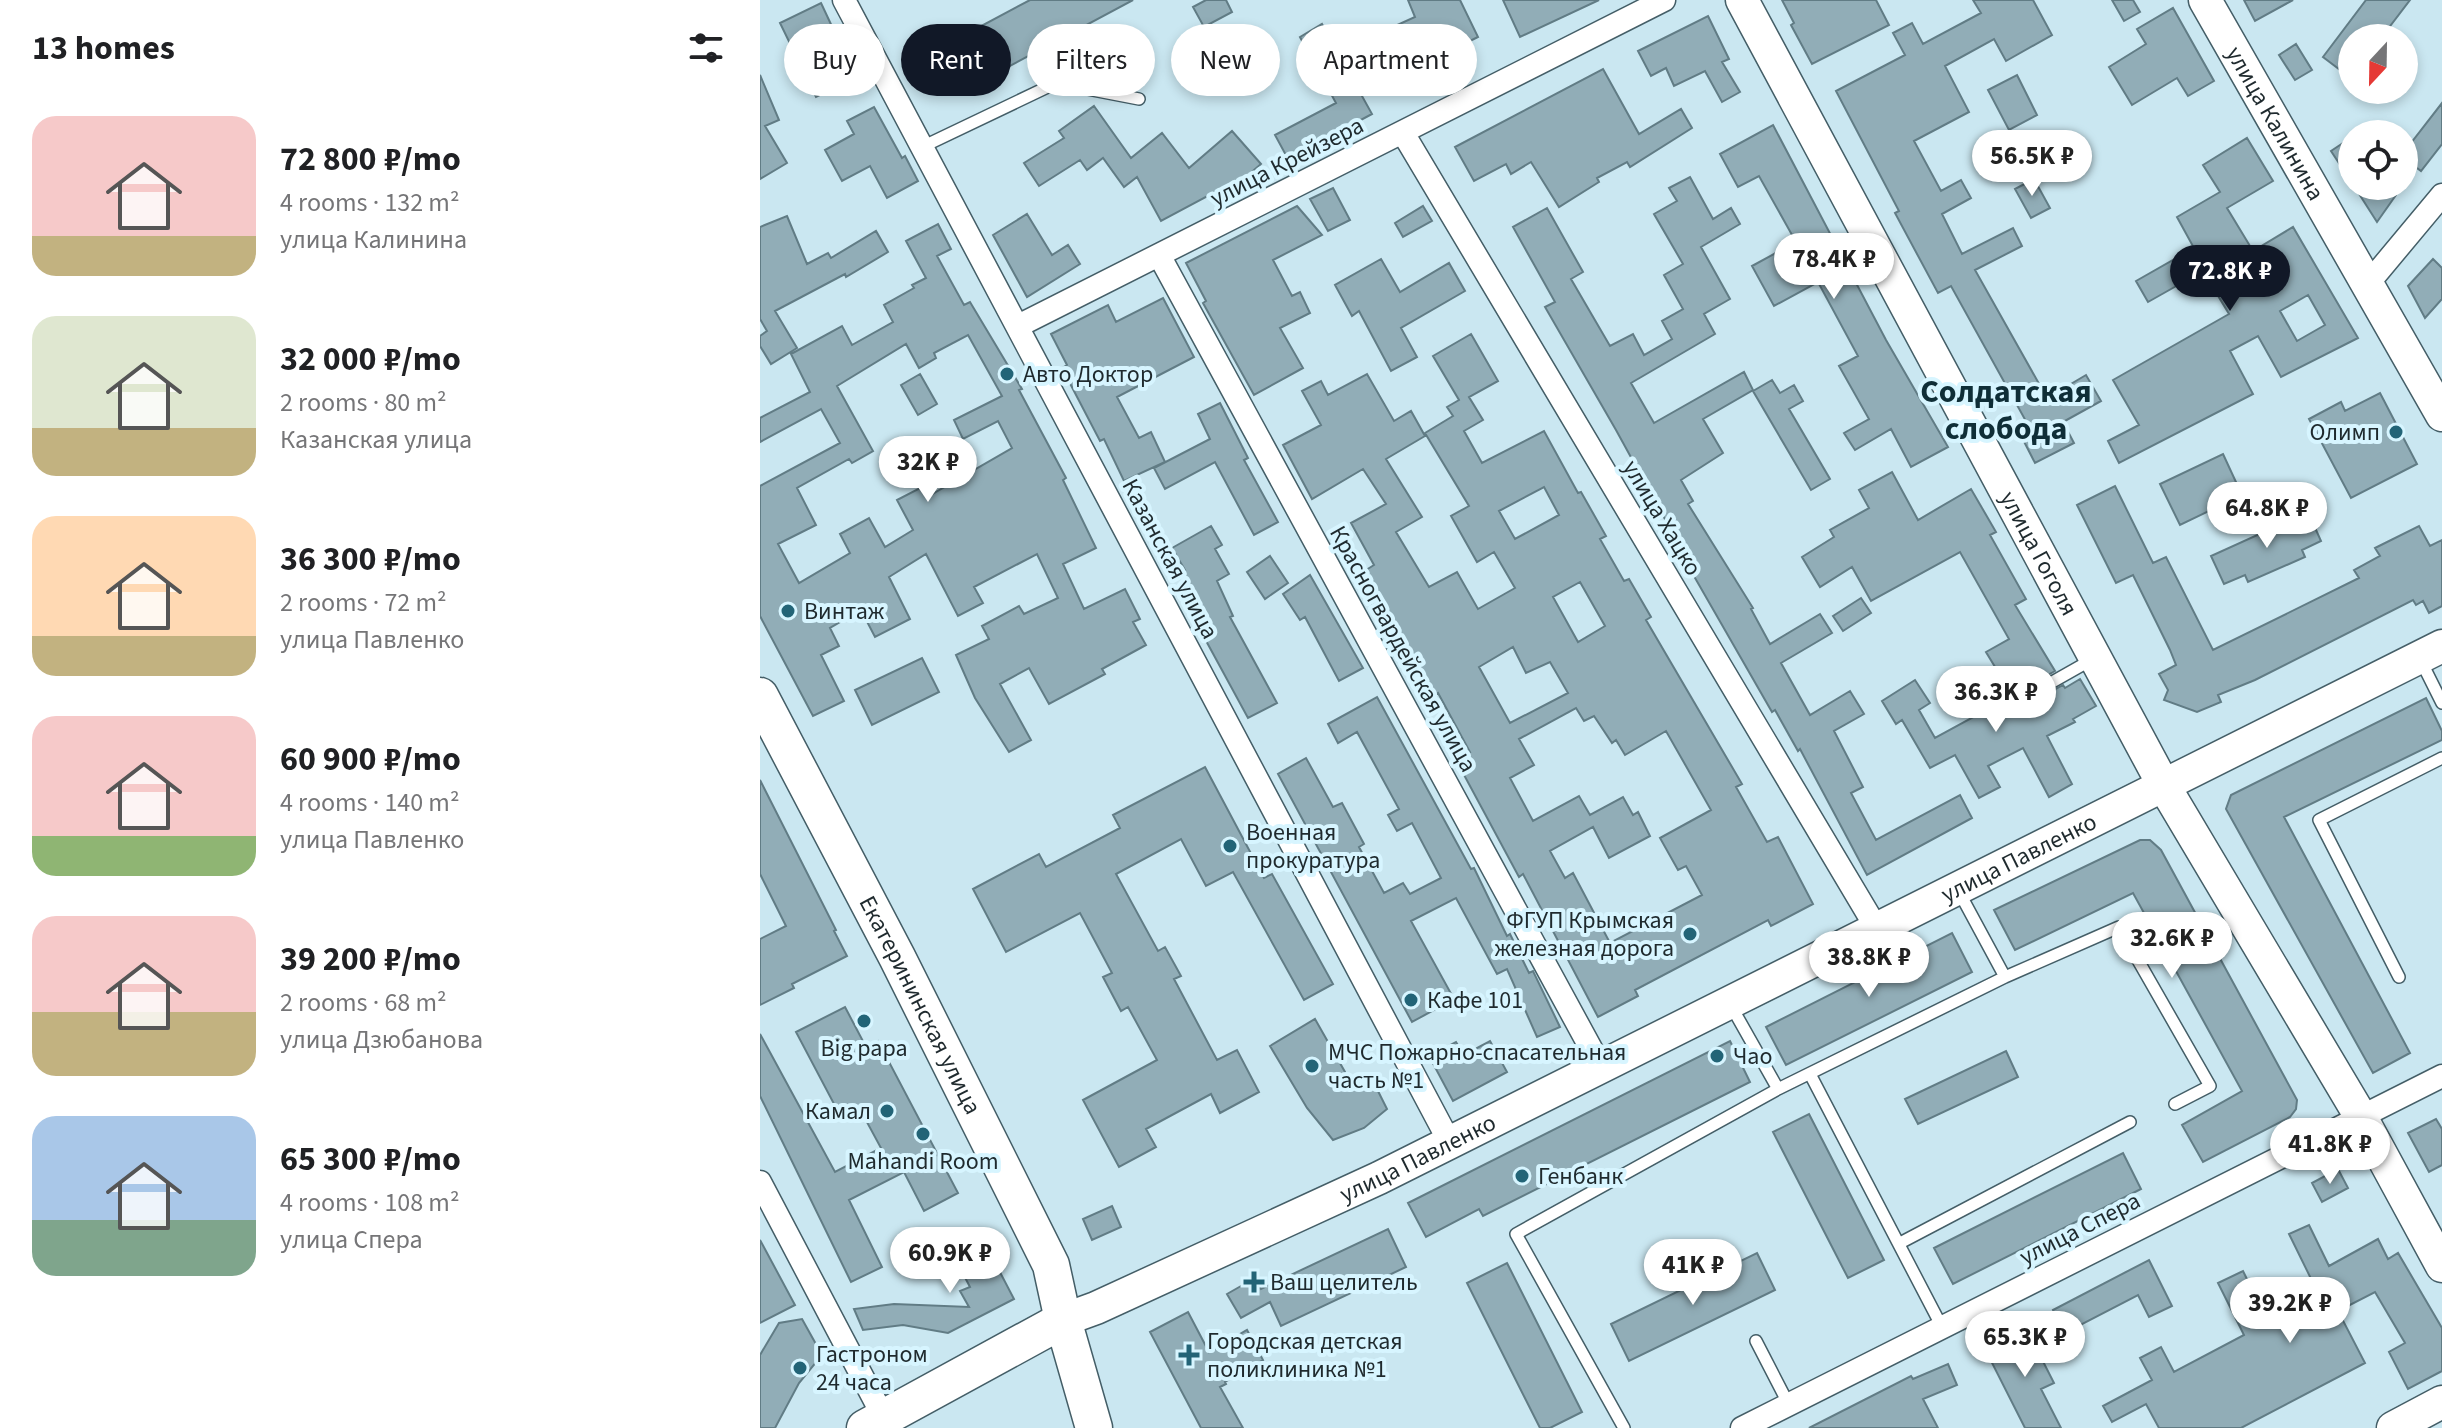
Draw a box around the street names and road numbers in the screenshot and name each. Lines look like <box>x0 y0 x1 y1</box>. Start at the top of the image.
street label: улица Калинина <box>2217 40 2333 207</box>
street label: улица Крейзера <box>1204 108 1370 216</box>
street label: улица Хацко <box>1614 453 1710 583</box>
street label: Казанская улица <box>1113 473 1227 645</box>
street label: улица Гоголя <box>1991 485 2087 622</box>
street label: Красногвардейская улица <box>1321 519 1485 779</box>
street label: улица Павленко <box>1935 804 2103 912</box>
street label: Екатерининская улица <box>850 889 990 1120</box>
street label: улица Павленко <box>1334 1105 1502 1211</box>
street label: улица Спера <box>2013 1184 2147 1274</box>

